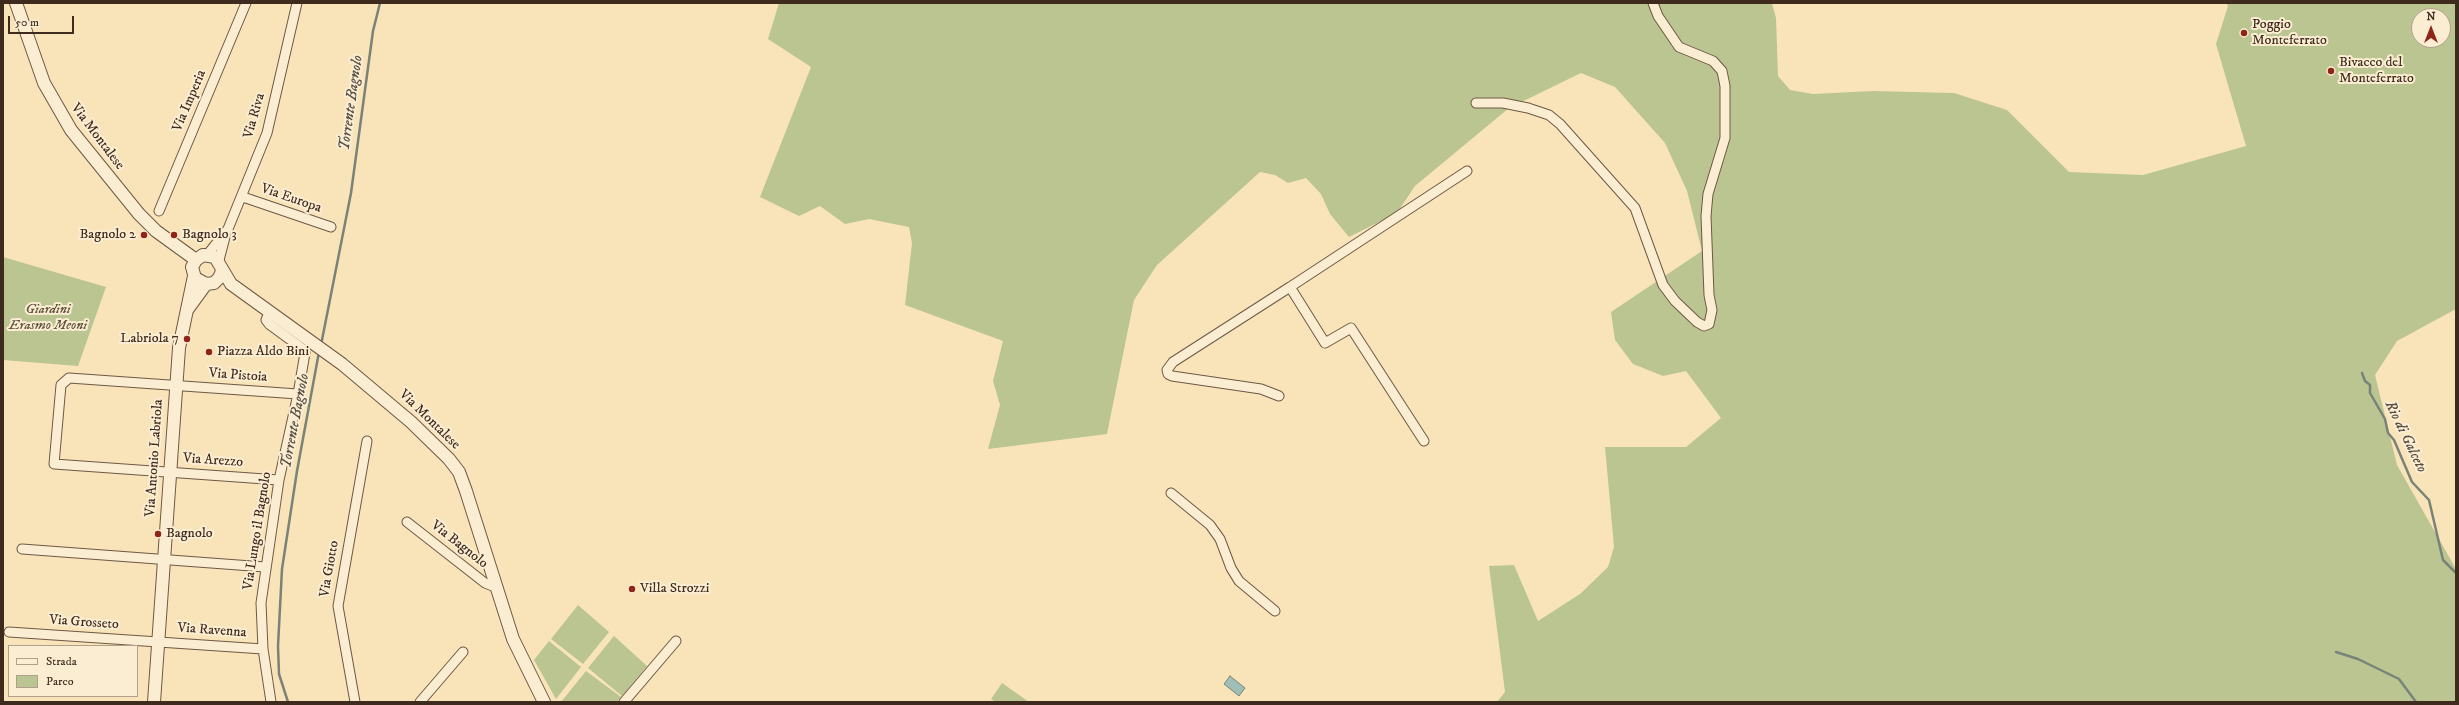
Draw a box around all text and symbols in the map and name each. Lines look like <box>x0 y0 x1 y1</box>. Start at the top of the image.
scale bar <box>10 8 76 34</box>
north arrow <box>2411 8 2451 48</box>
text: N <box>2426 10 2436 24</box>
text: 50 m <box>15 15 39 30</box>
place label: Poggio Monteferrato <box>2252 17 2327 50</box>
marker: Poggio Monteferrato <box>2239 28 2249 38</box>
water label: Torrente Bagnolo <box>336 54 368 152</box>
place label: Bivacco del Monteferrato <box>2339 55 2414 88</box>
marker: Bivacco del Monteferrato <box>2326 66 2336 76</box>
street label: Via Imperia <box>170 68 210 134</box>
street label: Via Riva <box>241 91 269 141</box>
street label: Via Montalese <box>67 100 127 174</box>
street label: Via Europa <box>258 181 324 217</box>
place label: Bagnolo 2 <box>80 227 136 243</box>
place label: Bagnolo 3 <box>182 227 237 243</box>
marker: Bagnolo 2 <box>139 230 149 240</box>
marker: Bagnolo 3 <box>169 230 179 240</box>
park label: Giardini Erasmo Meoni <box>9 302 87 334</box>
place label: Labriola 7 <box>120 331 179 347</box>
marker: Labriola 7 <box>182 334 192 344</box>
place label: Piazza Aldo Bini <box>217 344 309 360</box>
marker: Piazza Aldo Bini <box>204 347 214 357</box>
street label: Via Pistoia <box>208 366 268 386</box>
water label: Torrente Bagnolo <box>278 372 314 470</box>
street label: Via Montalese <box>395 387 463 453</box>
water label: Rio di Galceto <box>2380 398 2430 476</box>
street label: Via Antonio Labriola <box>143 399 167 517</box>
street label: Via Arezzo <box>182 451 244 471</box>
street label: Via Lungo il Bagnolo <box>240 471 276 591</box>
street label: Via Bagnolo <box>427 517 491 573</box>
place label: Bagnolo <box>166 526 213 542</box>
marker: Bagnolo <box>153 529 163 539</box>
street label: Via Giotto <box>317 539 343 599</box>
place label: Villa Strozzi <box>640 581 709 597</box>
marker: Villa Strozzi <box>627 584 637 594</box>
street label: Via Grosseto <box>49 612 119 634</box>
street label: Via Ravenna <box>177 620 247 642</box>
legend <box>8 645 138 697</box>
text: Strada <box>46 654 77 669</box>
text: Parco <box>46 674 74 689</box>

